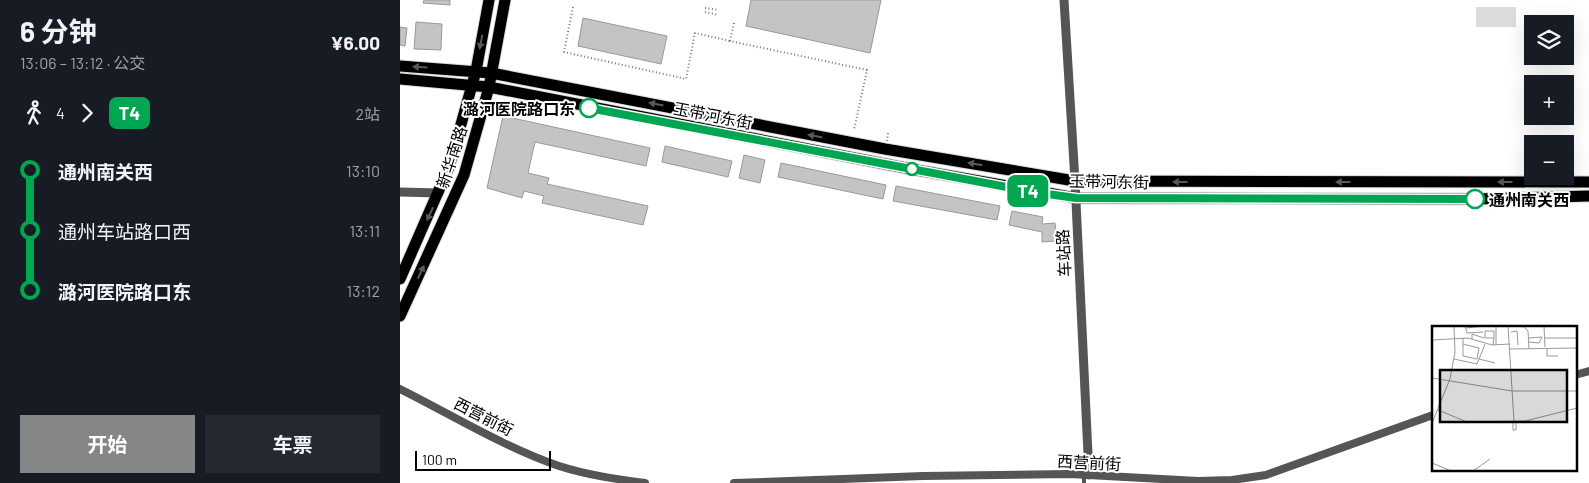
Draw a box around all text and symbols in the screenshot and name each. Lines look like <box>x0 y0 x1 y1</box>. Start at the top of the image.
text: 6 分钟 <box>20 14 97 48</box>
map controls <box>1524 15 1574 185</box>
button: layers <box>1524 15 1574 65</box>
text: ¥6.00 <box>330 31 380 54</box>
one-way arrow <box>477 35 485 51</box>
text: 13:06 – 13:12 · 公交 <box>20 53 145 72</box>
one-way arrow <box>412 63 428 71</box>
button: + <box>1524 75 1574 125</box>
marker: 潞河医院路口东 <box>579 98 599 118</box>
street label: 玉带河东街 <box>672 98 754 132</box>
icon: walk <box>20 99 48 127</box>
icon: forward <box>73 99 101 127</box>
place label: 潞河医院路口东 <box>463 99 575 118</box>
one-way arrow <box>648 100 664 108</box>
text: T4 <box>119 102 140 124</box>
text: 4 <box>56 103 65 122</box>
text: 2站 <box>355 104 380 123</box>
street label: 新华南路 <box>432 124 470 190</box>
one-way arrow <box>807 131 823 139</box>
button: − <box>1524 135 1574 185</box>
text: 通州南关西 <box>58 160 153 183</box>
one-way arrow <box>967 160 983 168</box>
text: 13:10 <box>346 161 380 180</box>
unlabelled marker <box>905 162 919 176</box>
street label: 玉带河东街 <box>1069 171 1149 191</box>
line badge: T4 <box>1006 175 1050 207</box>
one-way arrow <box>1172 178 1188 186</box>
one-way arrow <box>1335 178 1351 186</box>
one-way arrow <box>1497 178 1513 186</box>
text: T4 <box>1017 180 1039 202</box>
marker: 通州南关西 <box>1465 189 1485 209</box>
place label: 通州南关西 <box>1489 190 1569 209</box>
one-way arrow <box>425 207 433 221</box>
text: 通州车站路口西 <box>58 220 191 243</box>
text: 13:11 <box>349 221 380 240</box>
street label: 车站路 <box>1052 229 1074 277</box>
one-way arrow <box>417 265 425 279</box>
text: 潞河医院路口东 <box>58 280 191 303</box>
text: 13:12 <box>347 281 380 300</box>
inset map <box>1432 326 1576 470</box>
street label: 西营前街 <box>451 393 517 439</box>
button: 开始 <box>20 415 195 473</box>
button: 车票 <box>205 415 380 473</box>
scale bar <box>415 448 551 471</box>
text: 100 m <box>422 451 457 468</box>
street label: 西营前街 <box>1057 451 1121 473</box>

